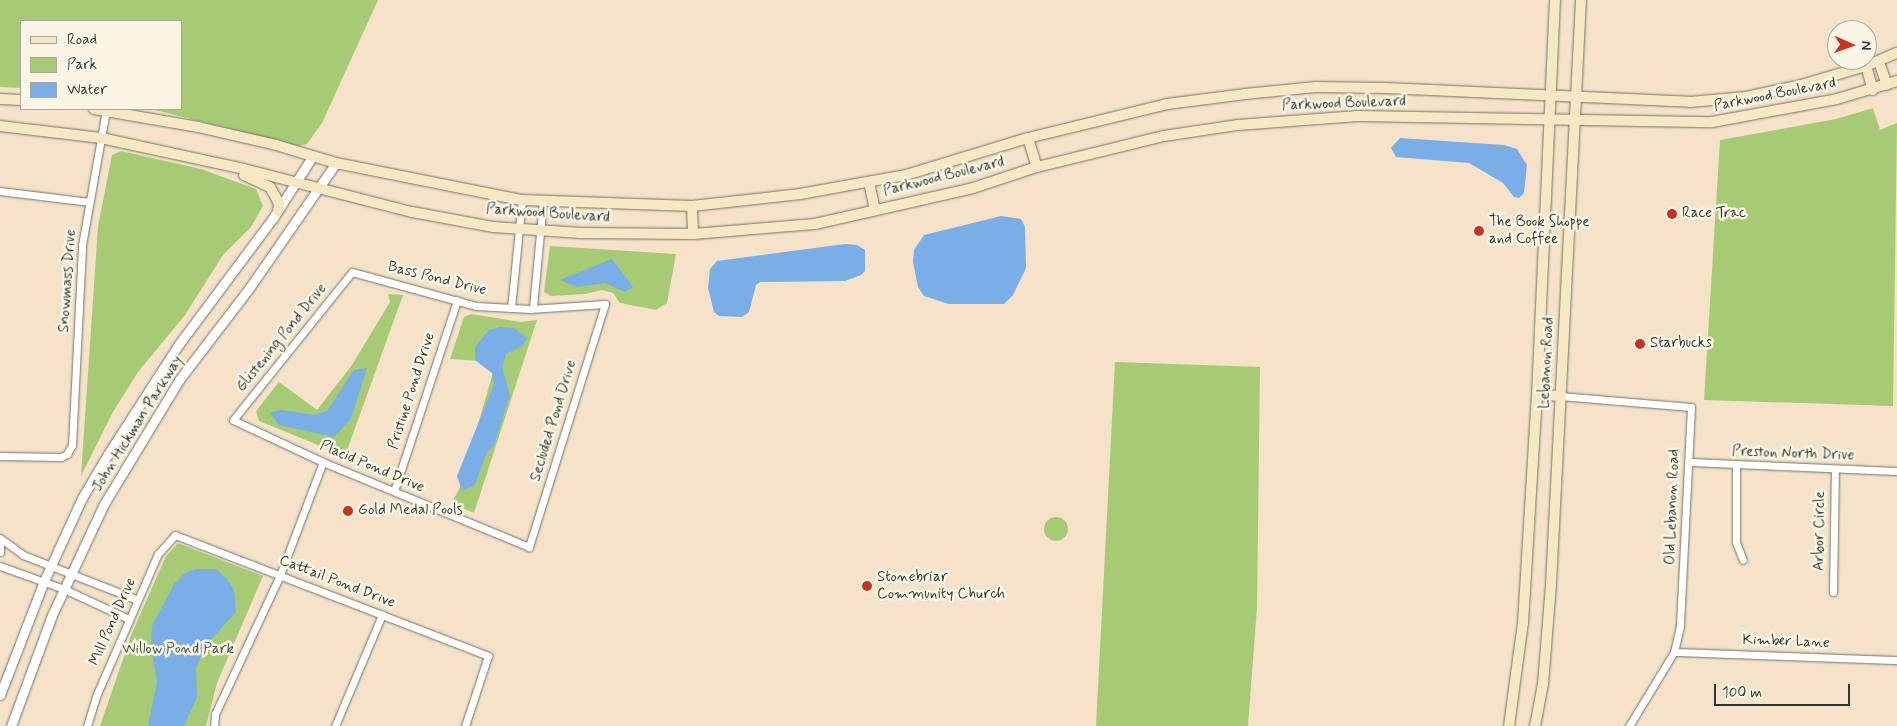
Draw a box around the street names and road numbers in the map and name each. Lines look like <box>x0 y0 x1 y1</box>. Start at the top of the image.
street label: Parkwood Boulevard <box>1713 74 1837 116</box>
street label: Parkwood Boulevard <box>1282 93 1406 115</box>
street label: Parkwood Boulevard <box>882 153 1006 201</box>
street label: Parkwood Boulevard <box>486 201 610 227</box>
street label: Snowmass Drive <box>55 229 81 333</box>
street label: Bass Pond Drive <box>386 258 488 300</box>
street label: Glistening Pond Drive <box>233 280 331 396</box>
street label: Lebanon Road <box>1536 317 1558 409</box>
street label: Pristine Pond Drive <box>385 332 439 450</box>
street label: John Hickman Parkway <box>90 355 186 493</box>
street label: Secluded Pond Drive <box>527 359 581 483</box>
street label: Placid Pond Drive <box>319 438 425 496</box>
street label: Preston North Drive <box>1732 443 1854 465</box>
street label: Old Lebanon Road <box>1662 448 1684 566</box>
street label: Arbor Circle <box>1810 491 1830 571</box>
street label: Cattail Pond Drive <box>278 552 396 612</box>
street label: Mill Pond Drive <box>86 575 140 669</box>
street label: Kimber Lane <box>1743 632 1829 652</box>

